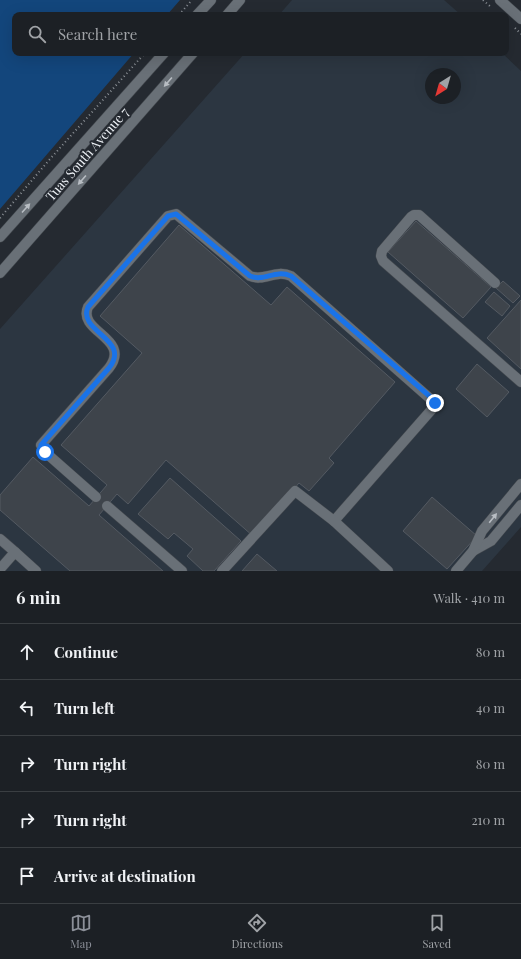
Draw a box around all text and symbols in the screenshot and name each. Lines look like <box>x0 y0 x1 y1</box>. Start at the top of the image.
search box <box>12 12 509 56</box>
icon: search <box>26 23 48 45</box>
text: Search here <box>58 24 137 44</box>
north arrow <box>425 68 461 104</box>
one-way arrow <box>163 77 172 87</box>
street label: Tuas South Avenue 7 <box>41 103 132 204</box>
one-way arrow <box>77 174 86 185</box>
one-way arrow <box>21 203 31 213</box>
route end <box>426 394 444 412</box>
route start <box>36 443 54 461</box>
one-way arrow <box>488 513 497 523</box>
text: 6 min <box>16 586 61 608</box>
text: Walk · 410 m <box>433 589 505 606</box>
icon: ahead <box>16 641 38 663</box>
text: Continue <box>54 642 118 662</box>
text: 80 m <box>476 643 505 660</box>
icon: left <box>16 697 38 719</box>
text: Turn left <box>54 698 115 718</box>
text: 40 m <box>476 699 505 716</box>
icon: right <box>16 753 38 775</box>
text: Turn right <box>54 754 127 774</box>
text: 80 m <box>476 755 505 772</box>
icon: right <box>16 809 38 831</box>
text: Turn right <box>54 810 127 830</box>
text: 210 m <box>471 811 505 828</box>
icon: arrive <box>16 865 38 887</box>
text: Arrive at destination <box>54 866 196 886</box>
tab: Map <box>70 912 92 951</box>
tab: Directions <box>231 912 283 951</box>
tab: Saved <box>423 912 451 951</box>

